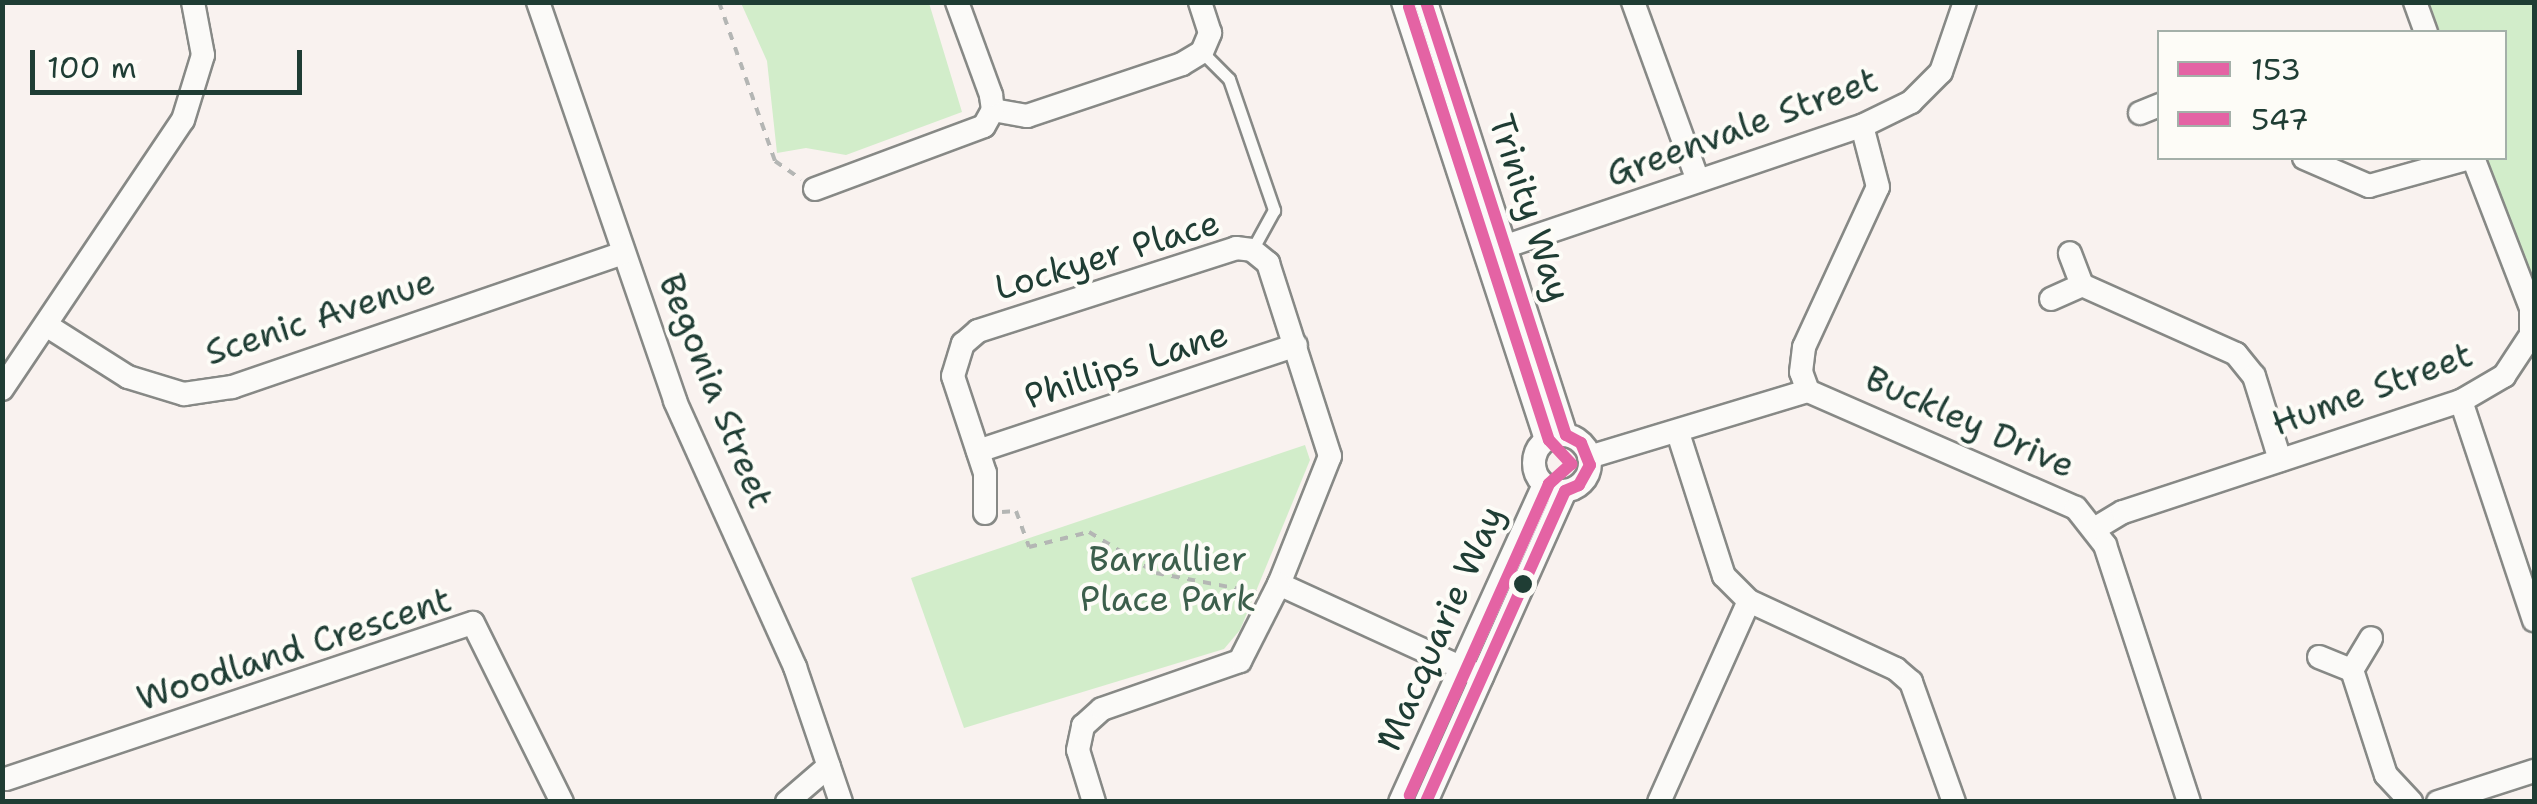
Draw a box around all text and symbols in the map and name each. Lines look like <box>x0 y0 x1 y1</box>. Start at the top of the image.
scale bar <box>35 30 308 92</box>
legend <box>2157 30 2507 160</box>
text: 100 m <box>47 47 137 88</box>
text: 153 <box>2251 49 2301 90</box>
street label: Greenvale Street <box>1601 58 1883 196</box>
text: 547 <box>2251 99 2309 140</box>
street label: Trinity Way <box>1480 109 1580 307</box>
street label: Lockyer Place <box>990 201 1224 309</box>
street label: Scenic Avenue <box>200 260 440 374</box>
street label: Begonia Street <box>650 268 782 514</box>
street label: Phillips Lane <box>1019 312 1233 418</box>
street label: Hume Street <box>2266 333 2478 445</box>
street label: Buckley Drive <box>1859 357 2081 487</box>
street label: Macquarie Way <box>1367 499 1513 757</box>
park label: Barrallier Place Park <box>1080 538 1256 620</box>
unlabelled marker <box>1513 574 1533 594</box>
street label: Woodland Crescent <box>131 578 457 720</box>

